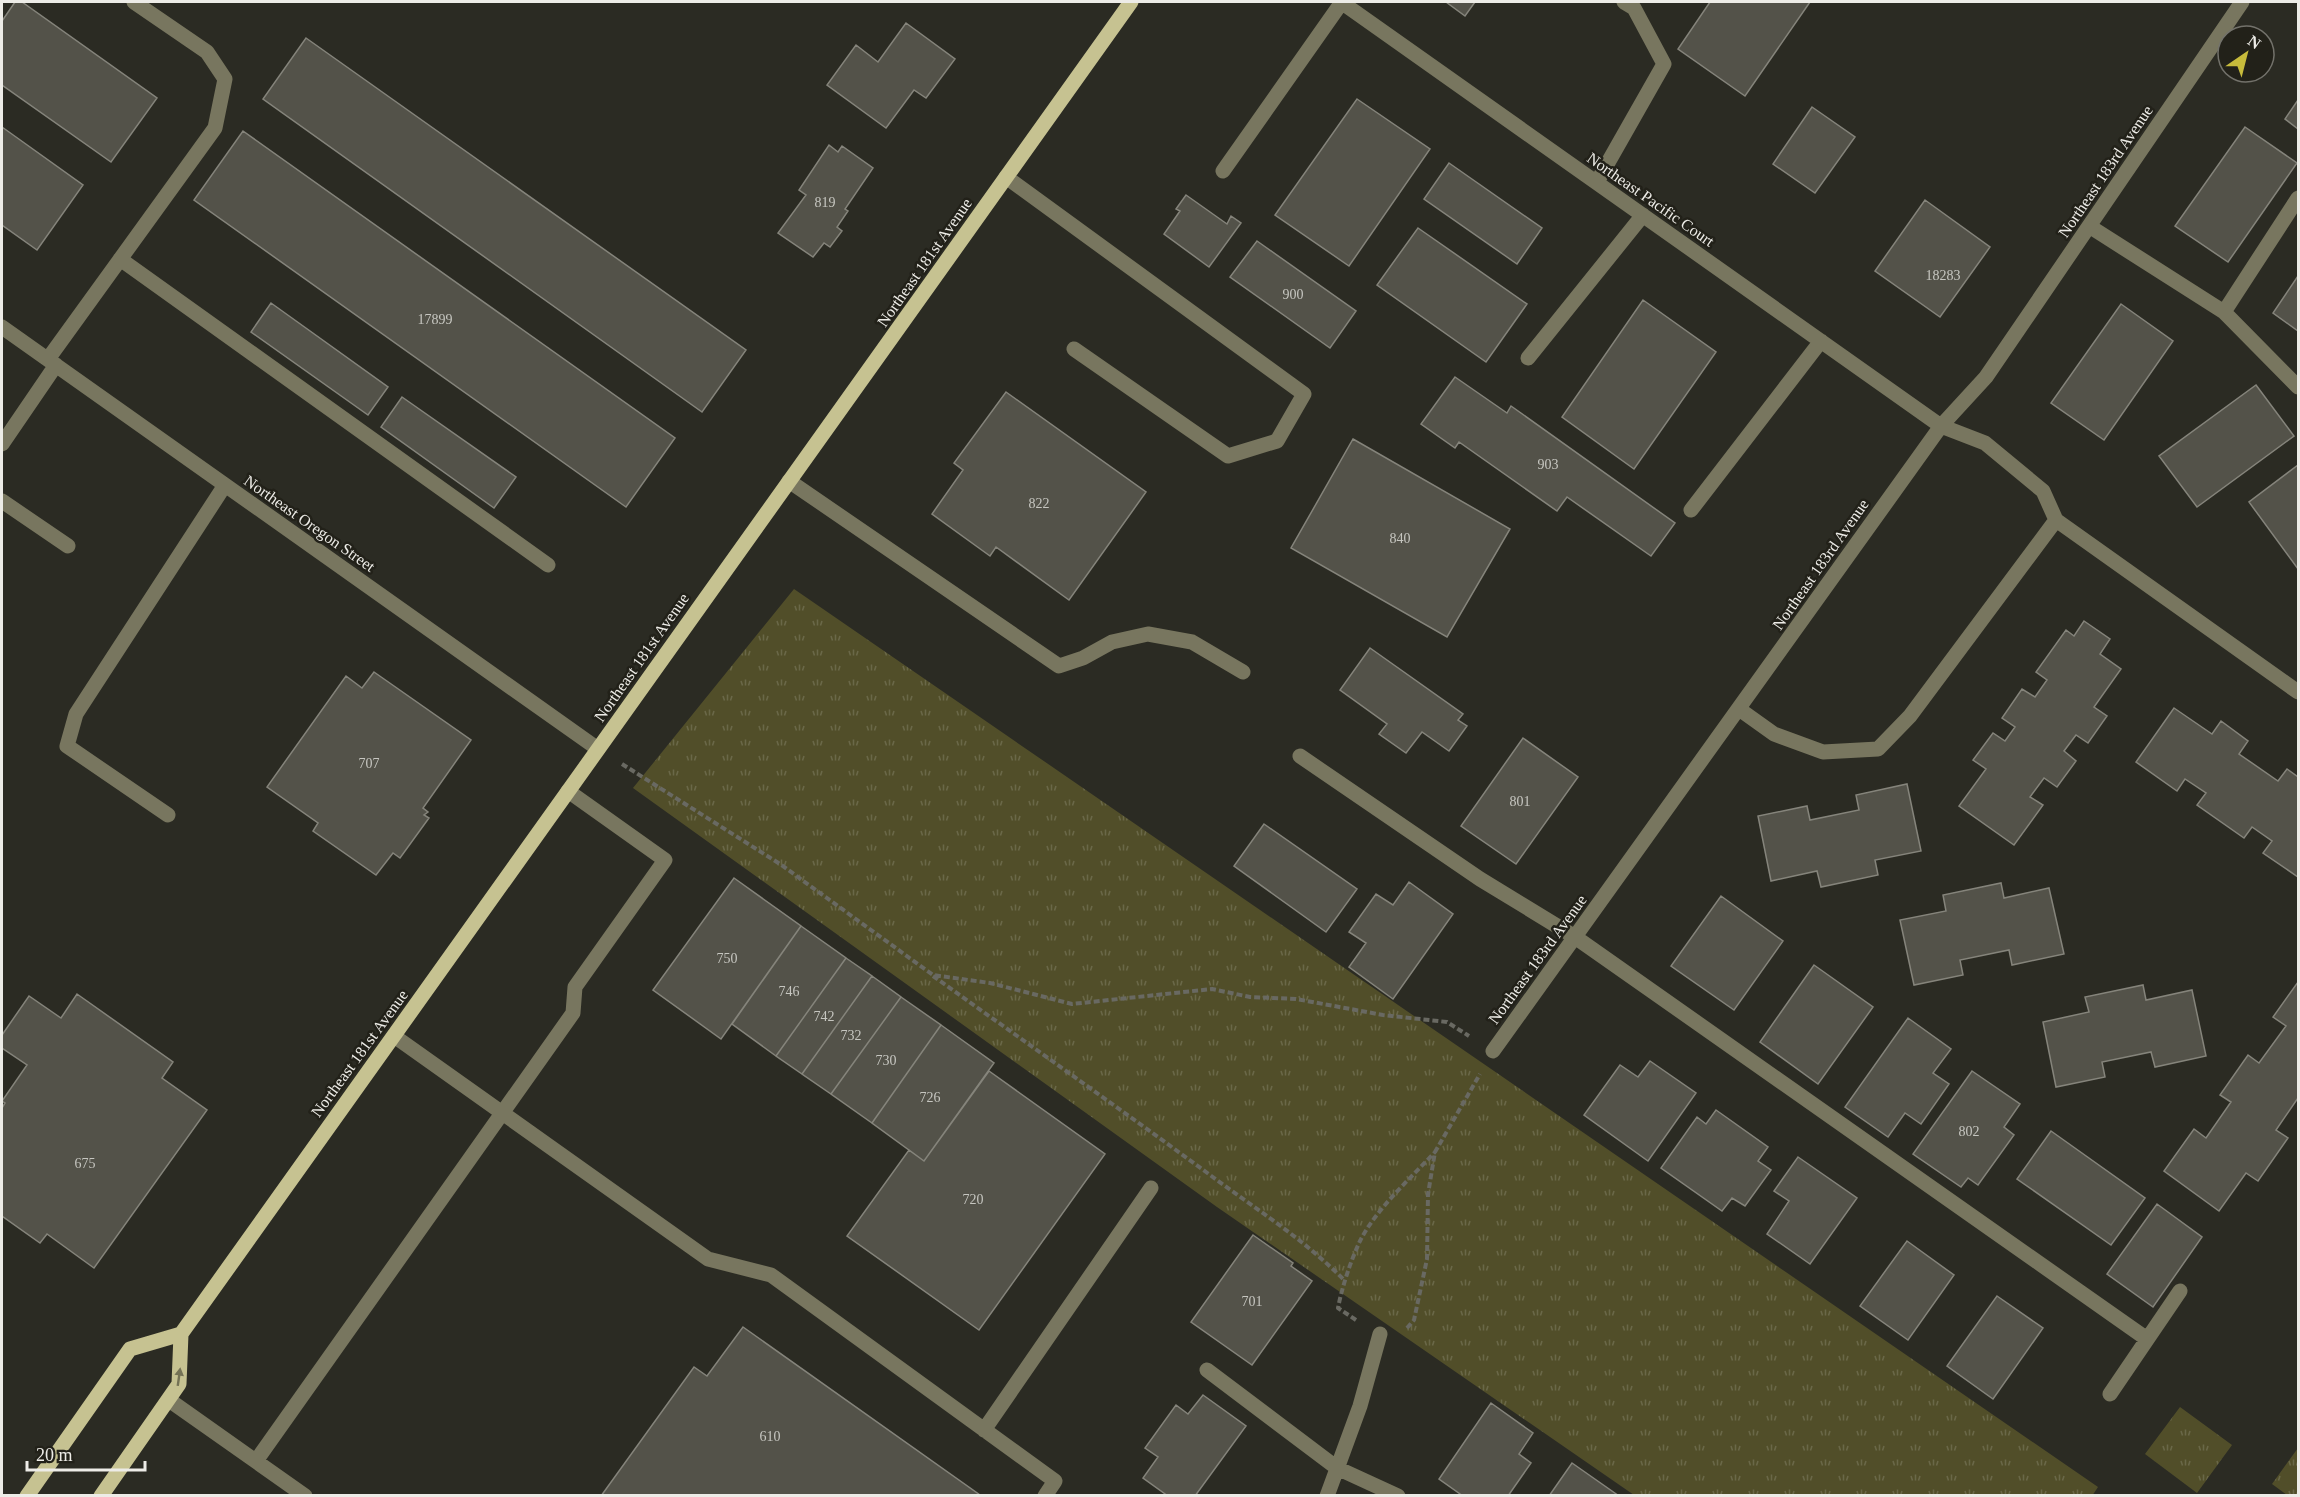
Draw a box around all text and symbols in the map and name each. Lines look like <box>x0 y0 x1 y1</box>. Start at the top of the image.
north arrow <box>2216 24 2276 84</box>
text: N <box>2245 32 2264 53</box>
street label: Northeast 183rd Avenue <box>2055 102 2156 240</box>
street label: Northeast Pacific Court <box>1584 149 1718 250</box>
house number: 819 <box>815 195 836 210</box>
street label: Northeast 181st Avenue <box>874 195 975 330</box>
house number: 18283 <box>1926 268 1961 283</box>
house number: 900 <box>1283 287 1304 302</box>
house number: 17899 <box>418 312 453 327</box>
house number: 903 <box>1538 457 1559 472</box>
street label: Northeast Oregon Street <box>241 472 379 576</box>
house number: 822 <box>1029 496 1050 511</box>
street label: Northeast 183rd Avenue <box>1769 496 1872 633</box>
house number: 840 <box>1390 531 1411 546</box>
street label: Northeast 181st Avenue <box>591 590 692 725</box>
house number: 707 <box>359 756 380 771</box>
house number: 801 <box>1510 794 1531 809</box>
street label: Northeast 183rd Avenue <box>1485 892 1590 1027</box>
house number: 750 <box>717 951 738 966</box>
house number: 746 <box>779 984 800 999</box>
street label: Northeast 181st Avenue <box>308 987 411 1120</box>
house number: 742 <box>814 1009 835 1024</box>
house number: 732 <box>841 1028 862 1043</box>
house number: 730 <box>876 1053 897 1068</box>
house number: 726 <box>920 1090 941 1105</box>
house number: 802 <box>1959 1124 1980 1139</box>
house number: 675 <box>75 1156 96 1171</box>
house number: 720 <box>963 1192 984 1207</box>
house number: 701 <box>1242 1294 1263 1309</box>
one-way arrow <box>174 1367 183 1386</box>
house number: 610 <box>760 1429 781 1444</box>
scale bar <box>27 1434 146 1472</box>
text: 20 m <box>36 1445 73 1465</box>

